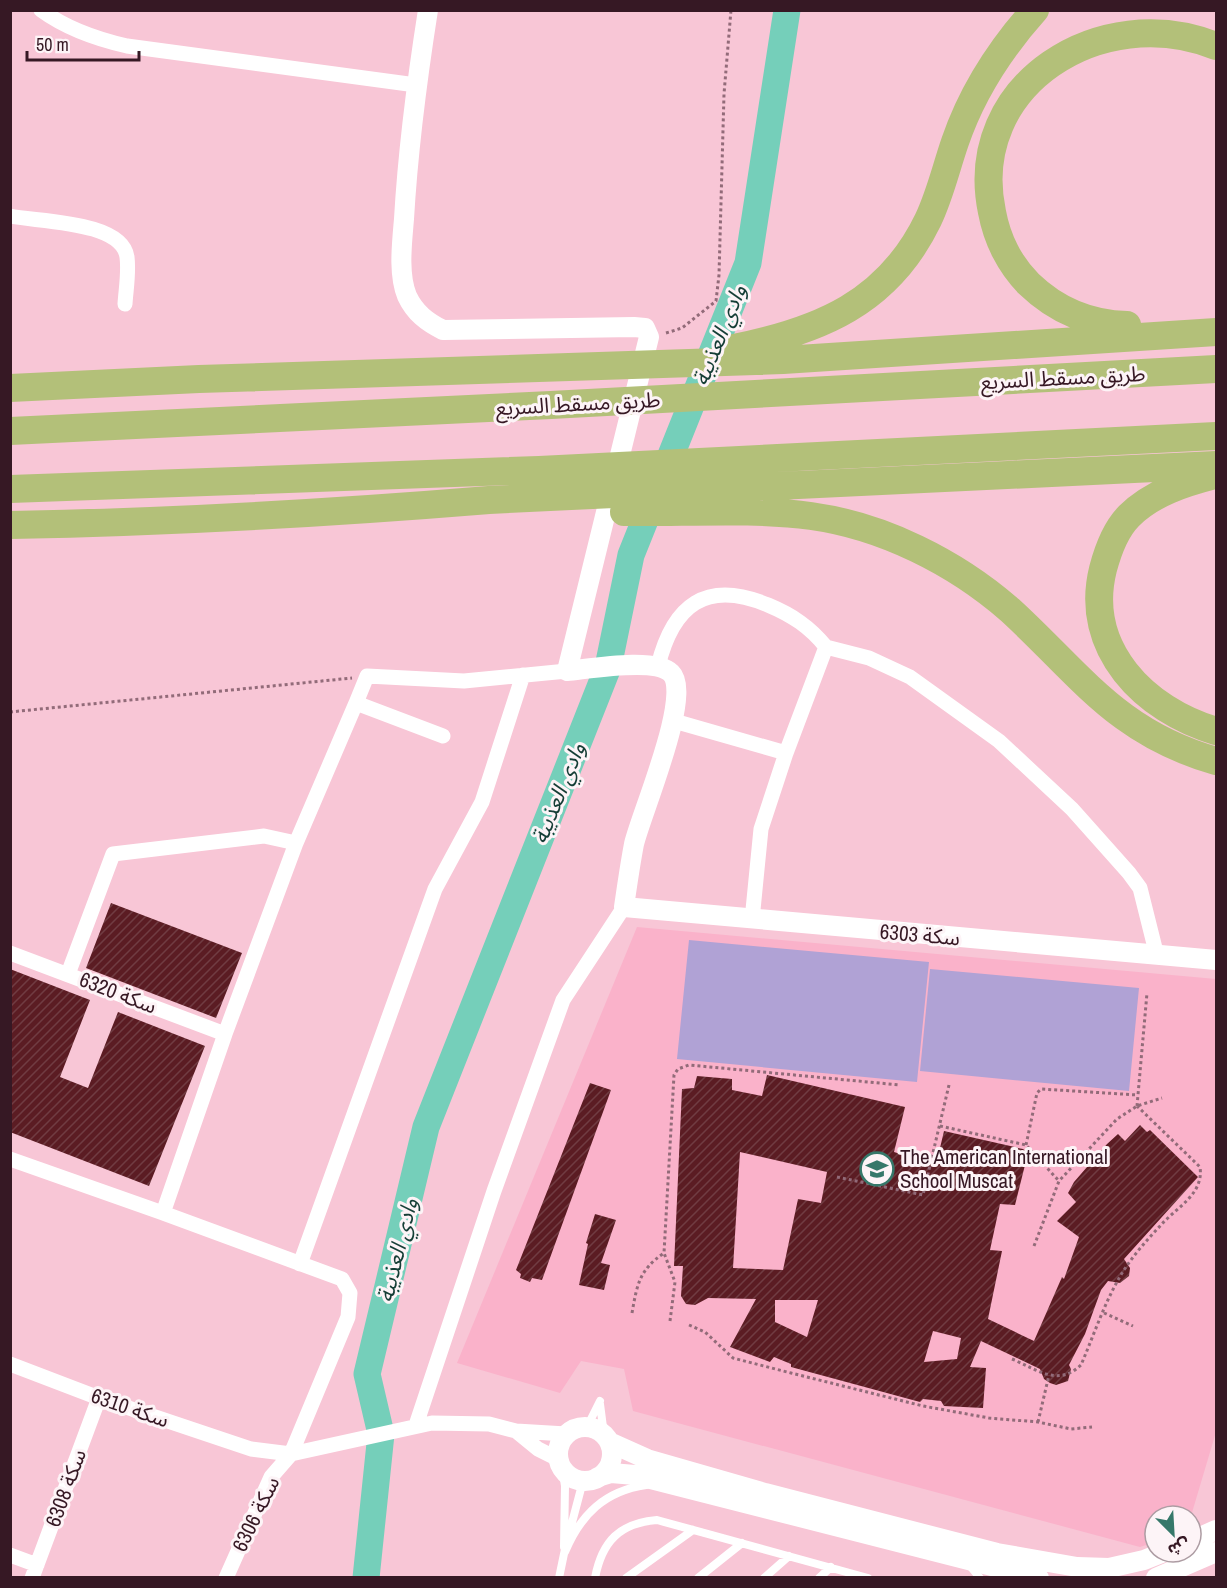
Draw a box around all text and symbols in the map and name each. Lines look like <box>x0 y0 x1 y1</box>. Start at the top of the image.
scale bar <box>27 24 140 62</box>
text: 50 m <box>36 32 69 57</box>
water label: وادي العذيبة <box>685 280 756 391</box>
street label: طريق مسقط السريع <box>980 359 1146 397</box>
street label: طريق مسقط السريع <box>495 385 661 423</box>
water label: وادي العذيبة <box>524 738 595 849</box>
street label: سكة 6303 <box>879 917 961 952</box>
street label: سكة 6320 <box>75 965 161 1020</box>
place label: The American International School Muscat <box>900 1142 1108 1195</box>
school or university icon: The American International School Muscat <box>859 1151 895 1187</box>
water label: وادي العذيبة <box>370 1195 427 1306</box>
street label: سكة 6310 <box>87 1381 173 1434</box>
street label: سكة 6308 <box>38 1445 93 1531</box>
street label: سكة 6306 <box>225 1471 286 1556</box>
north arrow <box>1143 1504 1203 1564</box>
text: ش <box>1165 1533 1194 1562</box>

